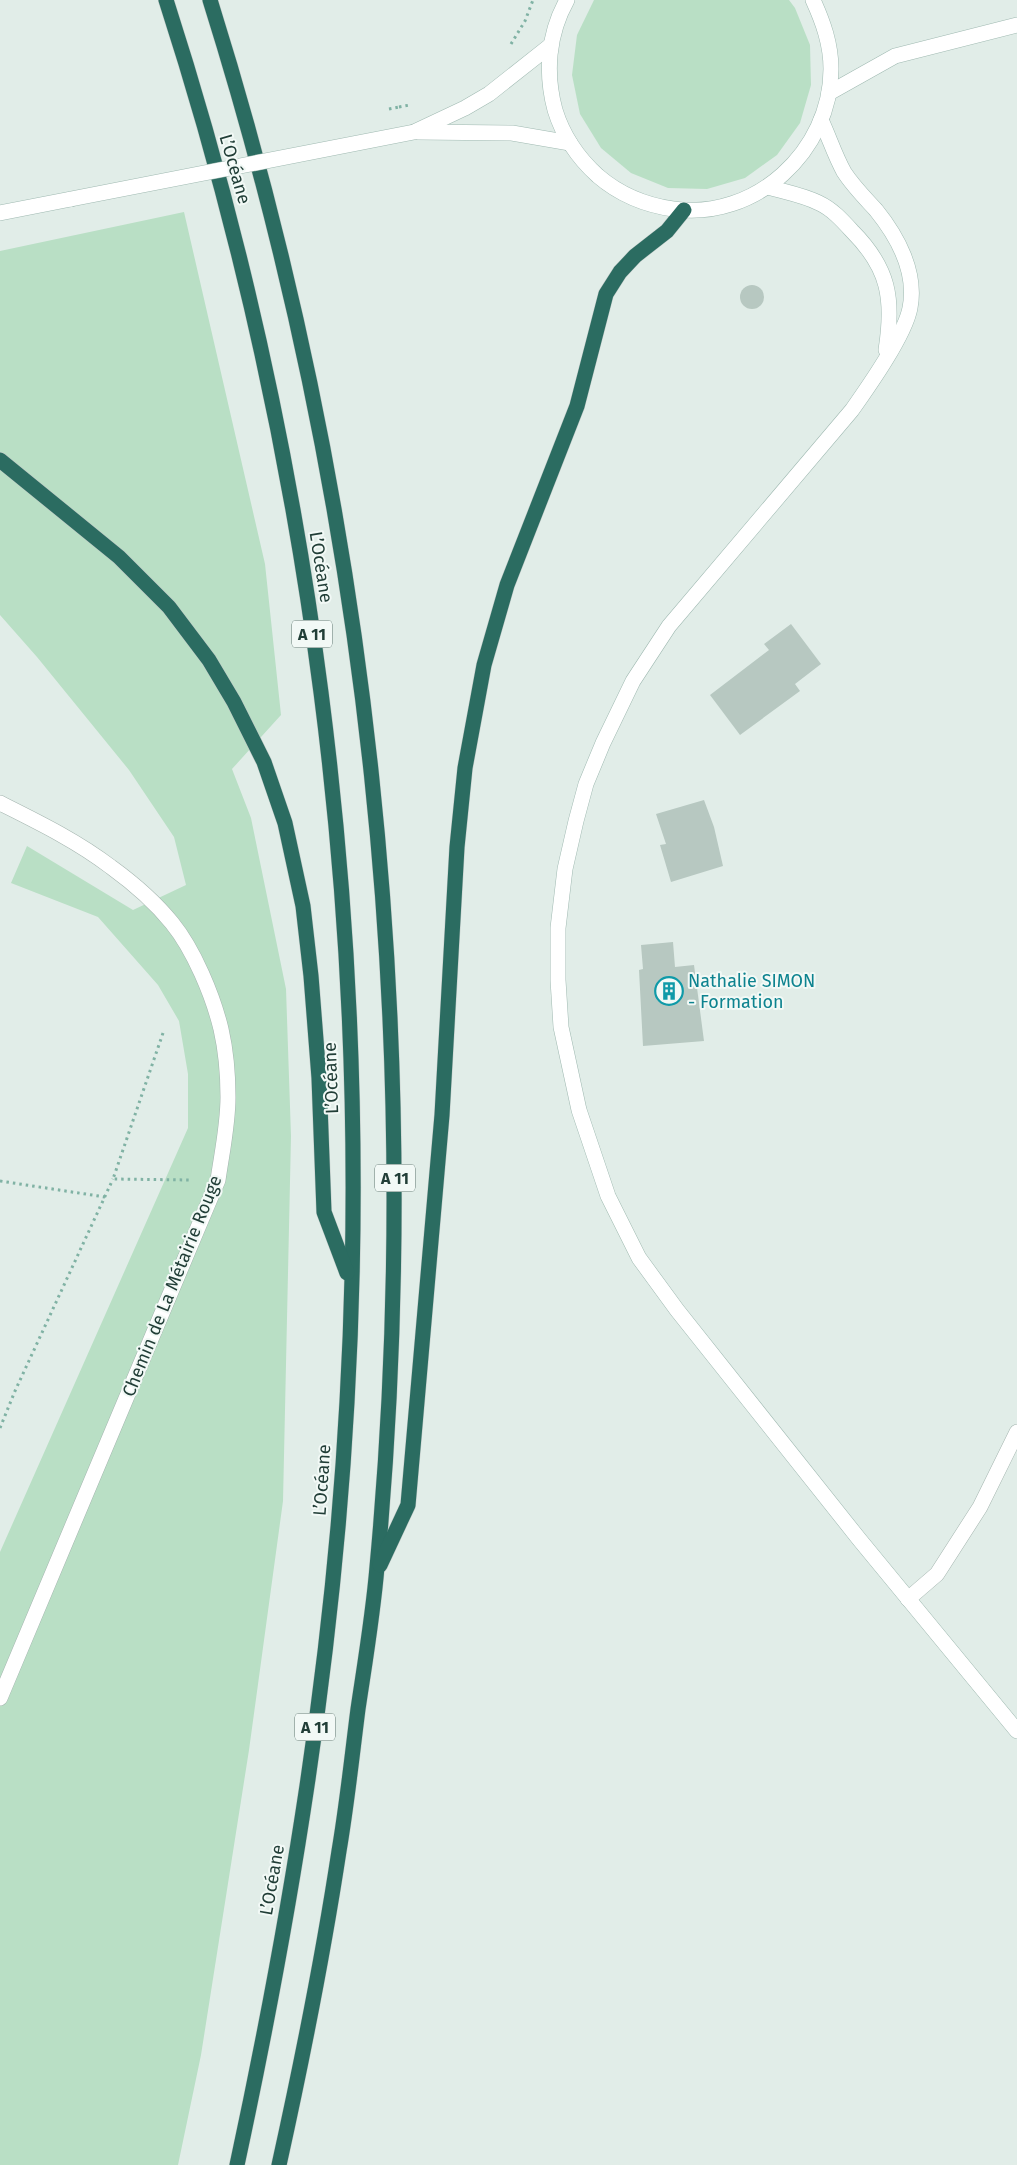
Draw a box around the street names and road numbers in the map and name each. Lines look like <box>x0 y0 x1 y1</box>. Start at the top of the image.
street label: L’Océane <box>215 131 255 207</box>
street label: L’Océane <box>305 530 337 604</box>
road number: A 11 <box>292 620 332 648</box>
street label: L’Océane <box>319 1042 343 1114</box>
road number: A 11 <box>375 1164 415 1192</box>
street label: Chemin de La Métairie Rouge <box>117 1172 227 1400</box>
street label: L’Océane <box>309 1443 335 1517</box>
road number: A 11 <box>295 1714 335 1740</box>
street label: L’Océane <box>255 1843 289 1917</box>

